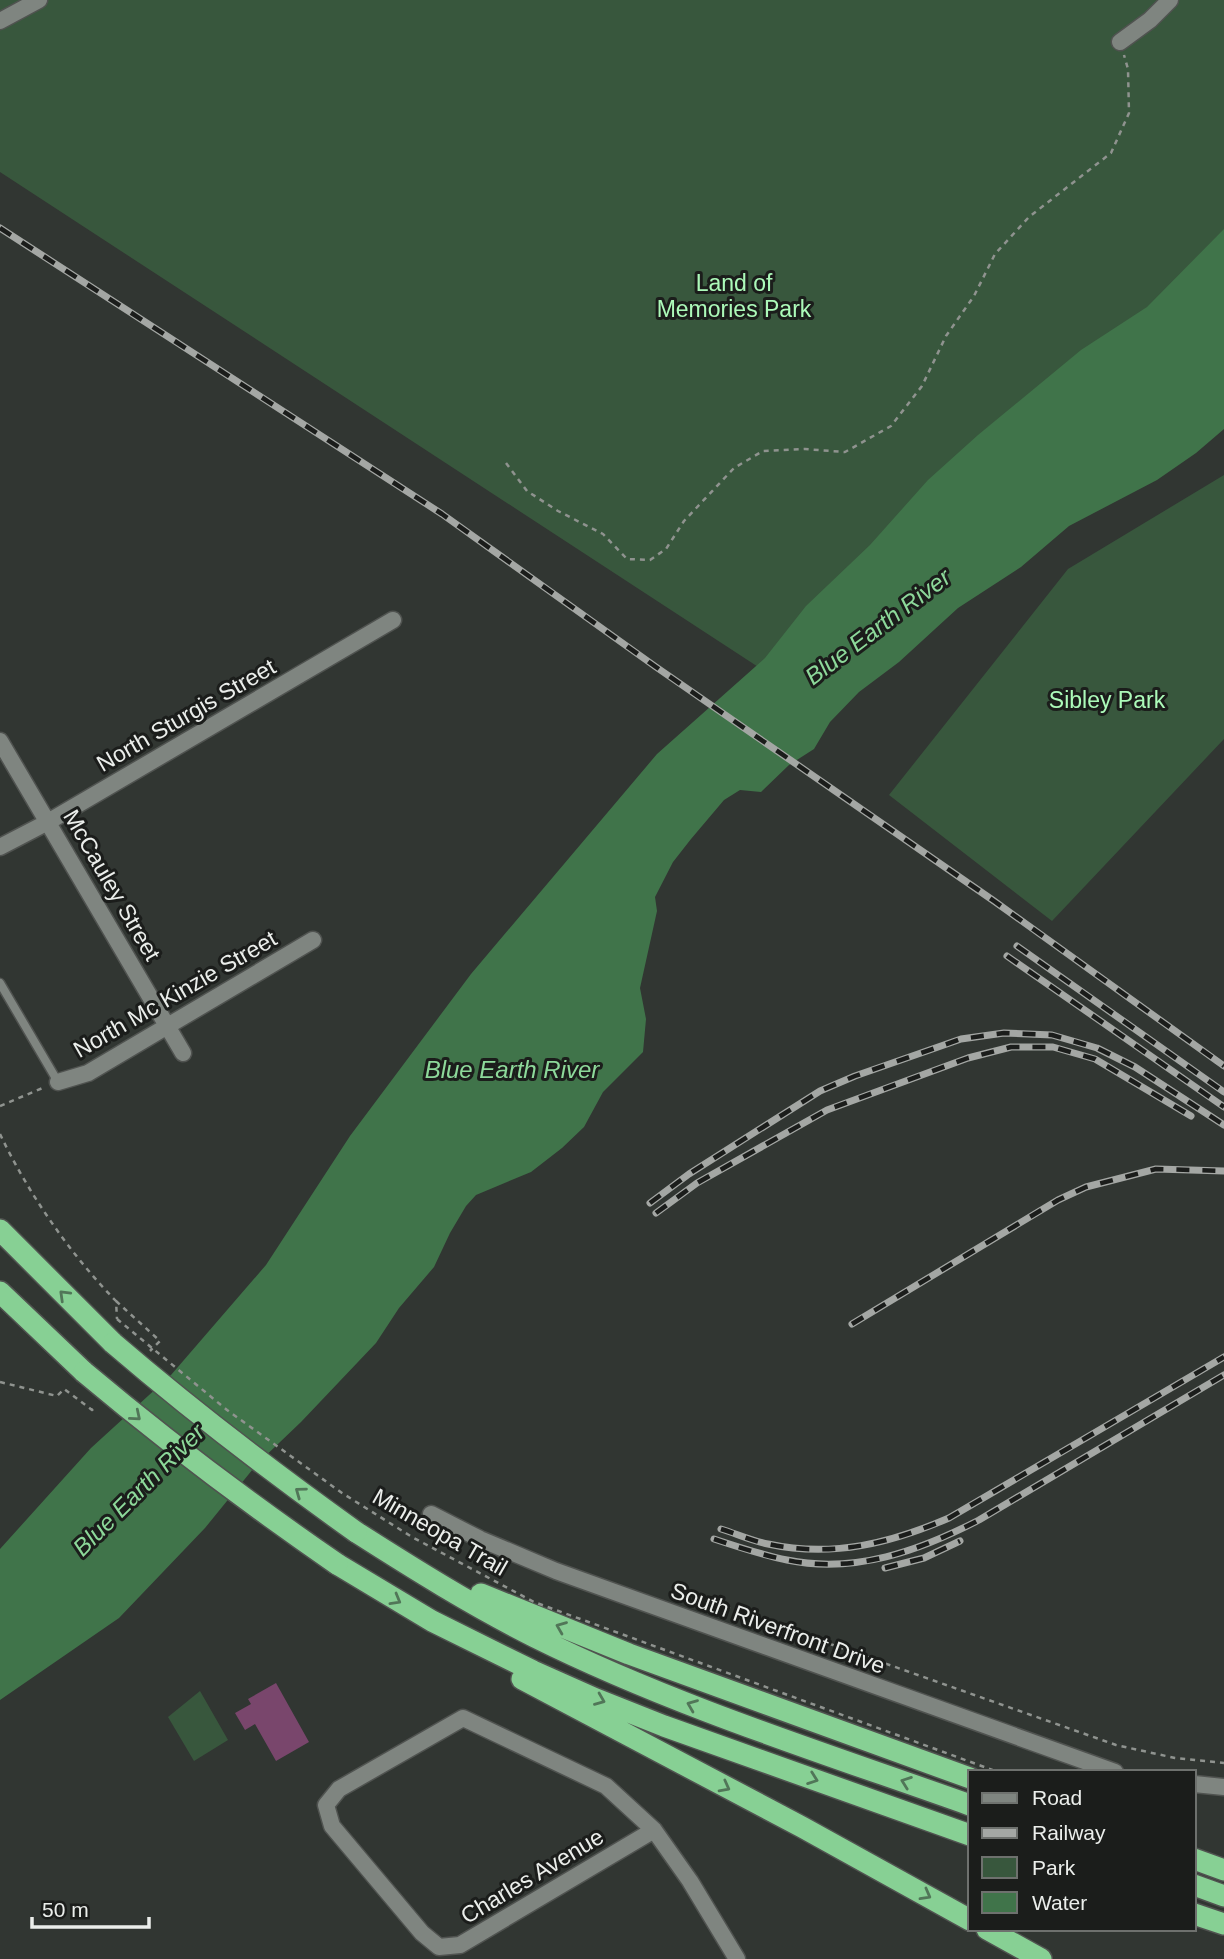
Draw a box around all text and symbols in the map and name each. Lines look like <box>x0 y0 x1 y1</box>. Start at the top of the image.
park label: Land of Memories Park <box>657 270 812 322</box>
water label: Blue Earth River <box>800 563 956 690</box>
street label: North Sturgis Street <box>92 653 280 777</box>
park label: Sibley Park <box>1049 687 1166 713</box>
street label: McCauley Street <box>58 805 166 966</box>
street label: North Mc Kinzie Street <box>69 925 282 1063</box>
water label: Blue Earth River <box>425 1056 600 1083</box>
one-way arrow <box>59 1291 72 1304</box>
one-way arrow <box>129 1408 141 1421</box>
water label: Blue Earth River <box>67 1418 211 1561</box>
street label: Minneopa Trail <box>368 1483 512 1581</box>
one-way arrow <box>295 1488 308 1501</box>
street label: South Riverfront Drive <box>667 1577 889 1679</box>
one-way arrow <box>388 1592 401 1605</box>
one-way arrow <box>556 1621 568 1635</box>
one-way arrow <box>592 1692 605 1706</box>
one-way arrow <box>687 1700 699 1714</box>
legend <box>968 1770 1196 1931</box>
one-way arrow <box>806 1771 818 1785</box>
one-way arrow <box>901 1777 913 1791</box>
one-way arrow <box>718 1779 731 1792</box>
text: Road <box>1032 1786 1082 1809</box>
text: Railway <box>1032 1821 1106 1844</box>
street label: Charles Avenue <box>456 1823 608 1929</box>
text: Park <box>1032 1856 1076 1879</box>
scale bar <box>32 1885 149 1929</box>
one-way arrow <box>918 1887 931 1900</box>
text: Water <box>1032 1891 1087 1914</box>
text: 50 m <box>42 1898 89 1921</box>

